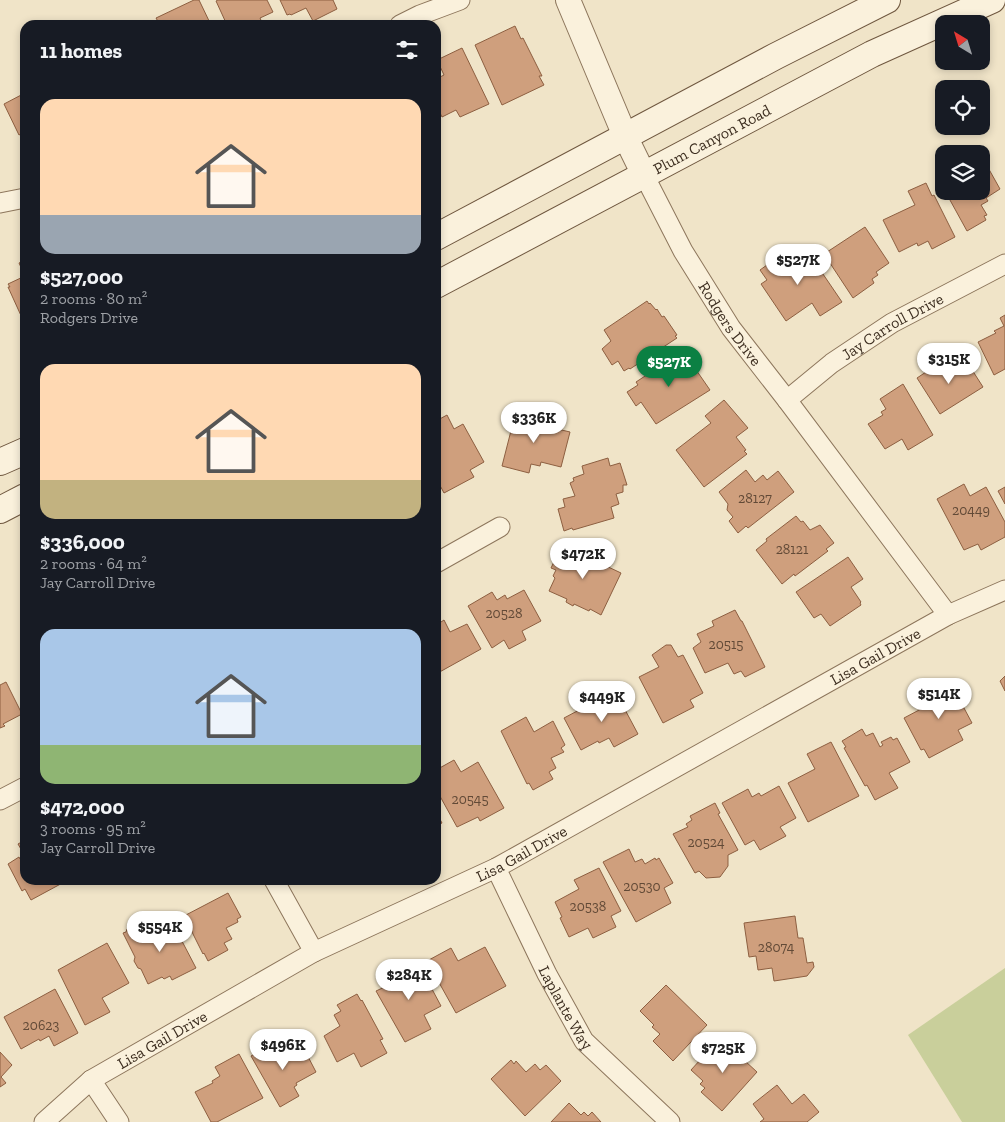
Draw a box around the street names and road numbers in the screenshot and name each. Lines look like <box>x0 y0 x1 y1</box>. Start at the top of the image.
street label: Plum Canyon Road <box>650 100 774 178</box>
street label: Rodgers Drive <box>694 278 766 370</box>
street label: Jay Carroll Drive <box>838 289 947 364</box>
street label: Lisa Gail Drive <box>827 623 924 689</box>
street label: Lisa Gail Drive <box>473 821 570 886</box>
street label: Laplante Way <box>534 963 597 1055</box>
street label: Lisa Gail Drive <box>114 1006 211 1073</box>

